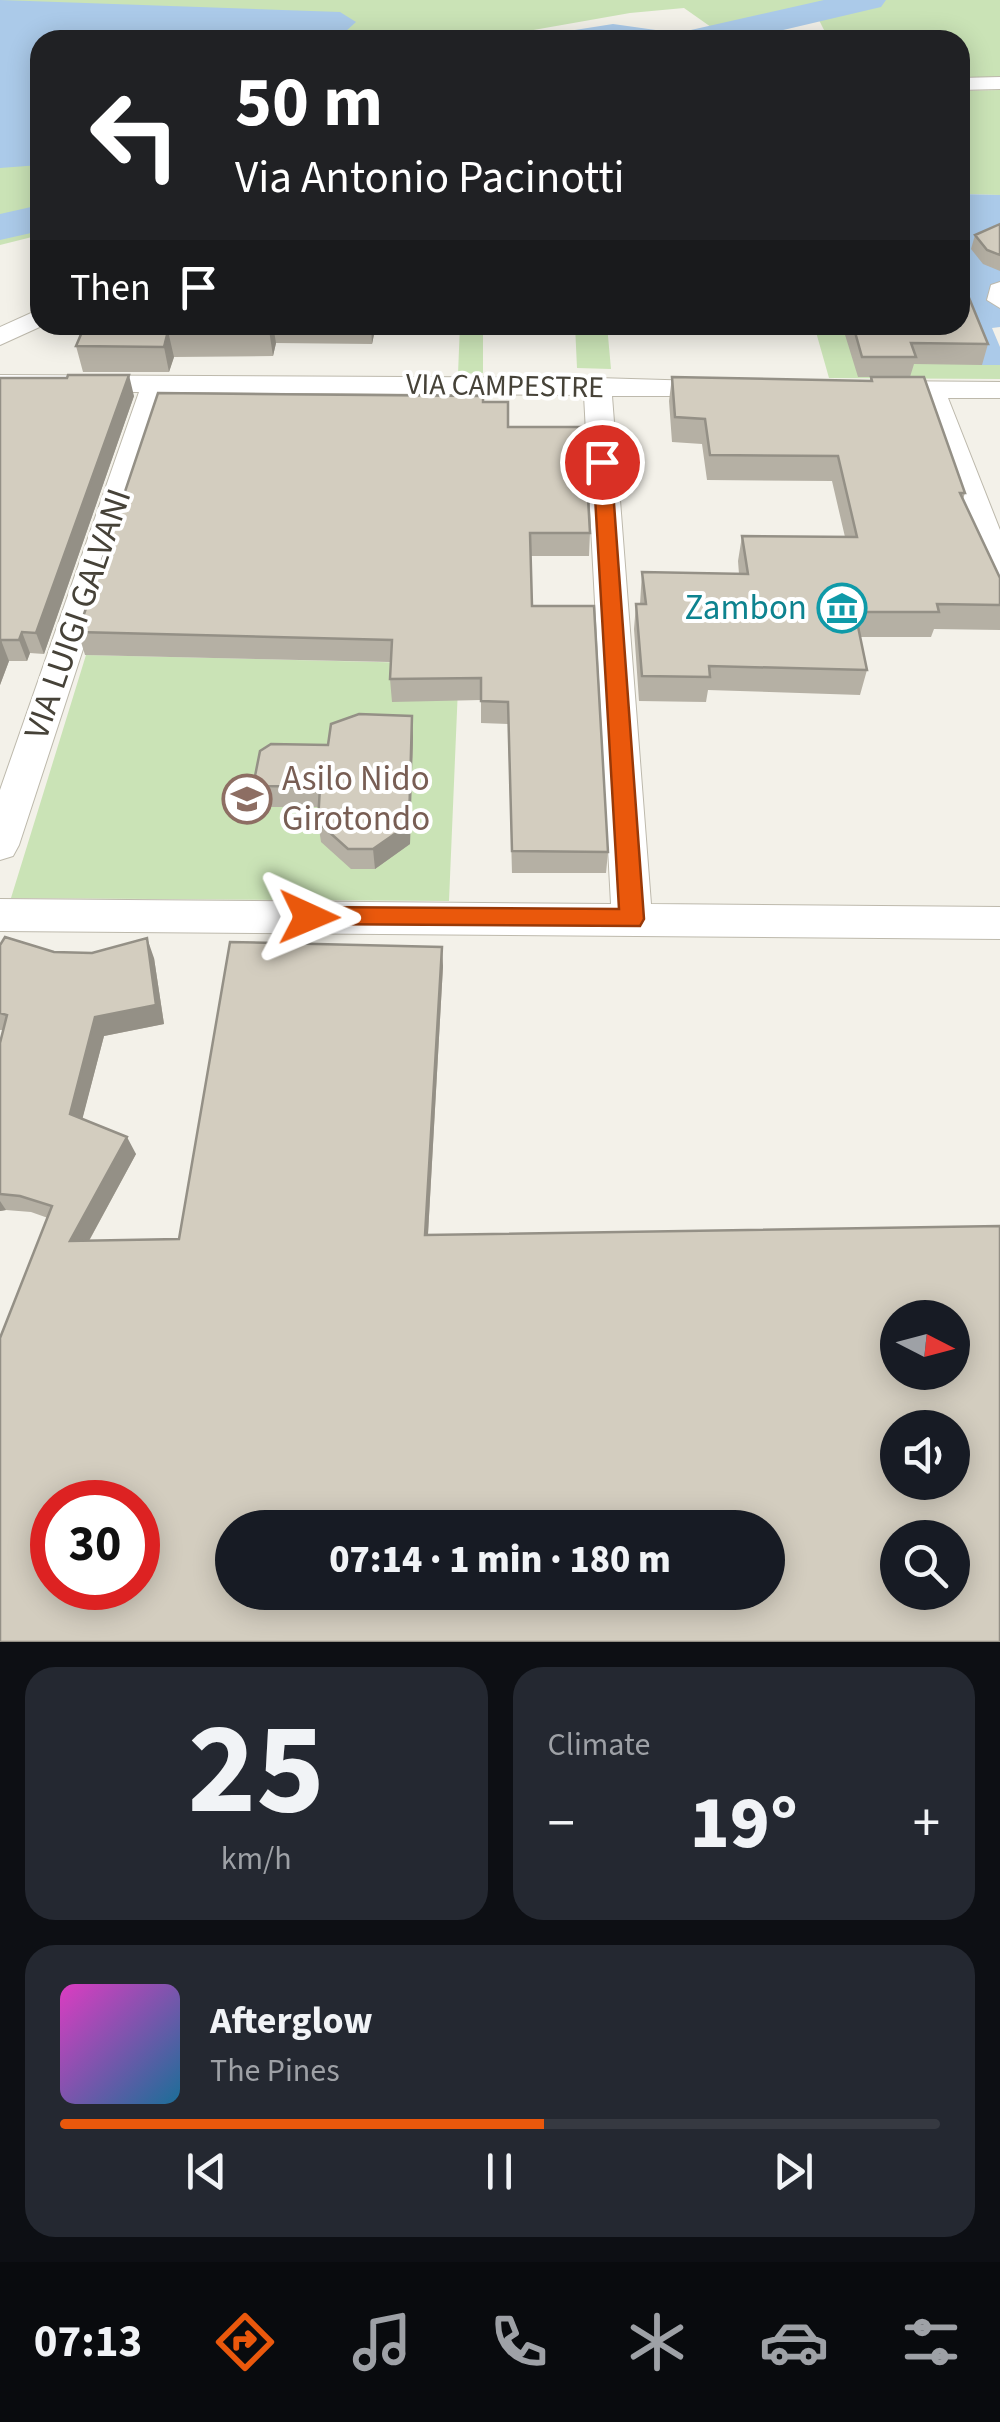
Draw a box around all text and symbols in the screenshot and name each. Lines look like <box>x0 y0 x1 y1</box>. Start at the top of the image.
text: 50 m <box>235 53 383 153</box>
icon: left <box>70 70 200 200</box>
text: Via Antonio Pacinotti <box>235 146 625 210</box>
icon: arrive <box>171 260 226 315</box>
text: Then <box>70 261 151 315</box>
street label: VIA CAMPESTRE <box>406 363 604 409</box>
pin <box>560 420 645 505</box>
icon: arrive <box>575 435 630 490</box>
street label: VIA LUIGI GALVANI <box>12 482 144 746</box>
museum icon: Zambon <box>816 582 868 634</box>
place label: Zambon <box>685 583 807 633</box>
place label: Asilo Nido Girotondo <box>282 754 430 844</box>
school or university icon: Asilo Nido Girotondo <box>221 773 273 825</box>
position arrow <box>257 865 361 969</box>
north arrow <box>880 1300 970 1390</box>
map controls <box>880 1300 970 1610</box>
button: sound <box>880 1410 970 1500</box>
speed limit sign: 30 <box>30 1480 160 1610</box>
button: search <box>880 1520 970 1610</box>
text: 07:14 · 1 min · 180 m <box>329 1533 671 1587</box>
text: 25 <box>188 1678 325 1863</box>
text: Climate <box>548 1722 650 1768</box>
text: 19° <box>690 1770 798 1877</box>
text: − <box>548 1785 575 1863</box>
text: + <box>913 1785 940 1863</box>
text: km/h <box>221 1836 292 1882</box>
text: Afterglow <box>210 1994 373 2048</box>
text: The Pines <box>210 2048 340 2094</box>
icon: previous <box>179 2144 234 2199</box>
icon: pause <box>472 2144 527 2199</box>
icon: next <box>766 2144 821 2199</box>
icon: directions <box>210 2307 280 2377</box>
icon: music <box>347 2307 417 2377</box>
icon: phone <box>484 2307 554 2377</box>
icon: climate <box>622 2307 692 2377</box>
icon: car <box>759 2307 829 2377</box>
icon: filters <box>896 2307 966 2377</box>
text: 07:13 <box>34 2310 142 2374</box>

